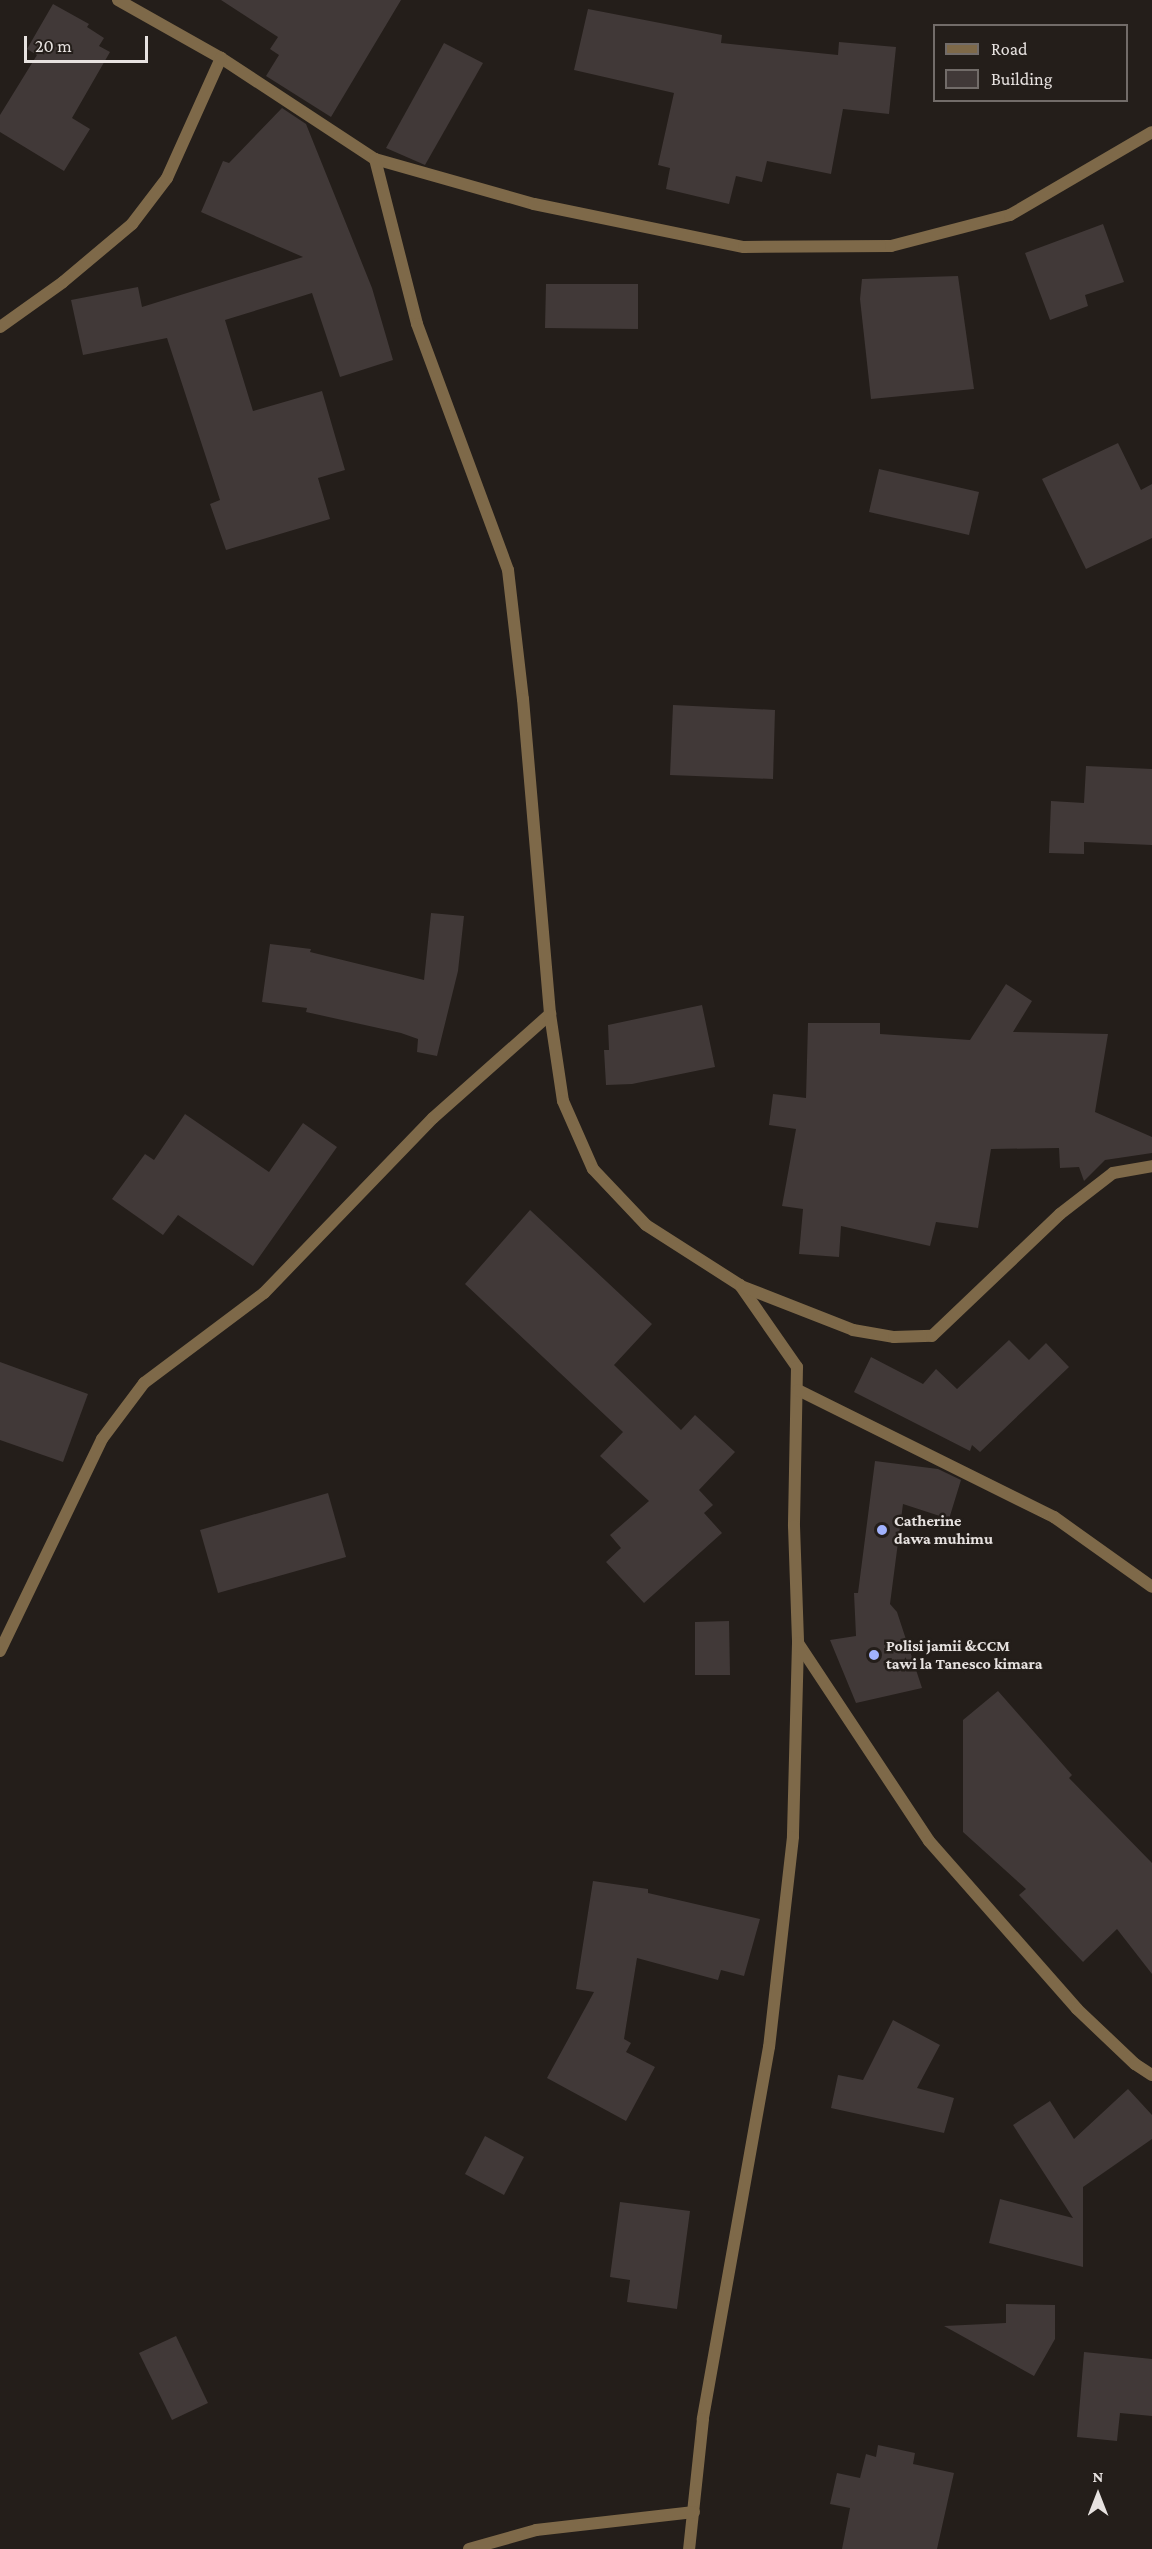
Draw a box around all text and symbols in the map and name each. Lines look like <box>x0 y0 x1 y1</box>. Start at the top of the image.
scale bar <box>27 24 152 62</box>
legend <box>933 24 1128 102</box>
text: 20 m <box>35 36 72 56</box>
text: Road <box>991 39 1028 59</box>
text: Building <box>991 69 1052 89</box>
place label: Catherine dawa muhimu <box>894 1511 993 1549</box>
marker: Catherine dawa muhimu <box>875 1523 889 1537</box>
place label: Polisi jamii &CCM tawi la Tanesco kimara <box>886 1636 1042 1674</box>
marker: Polisi jamii &CCM tawi la Tanesco kimara <box>867 1648 881 1662</box>
north arrow <box>1068 2465 1128 2525</box>
text: N <box>1093 2468 1103 2485</box>

